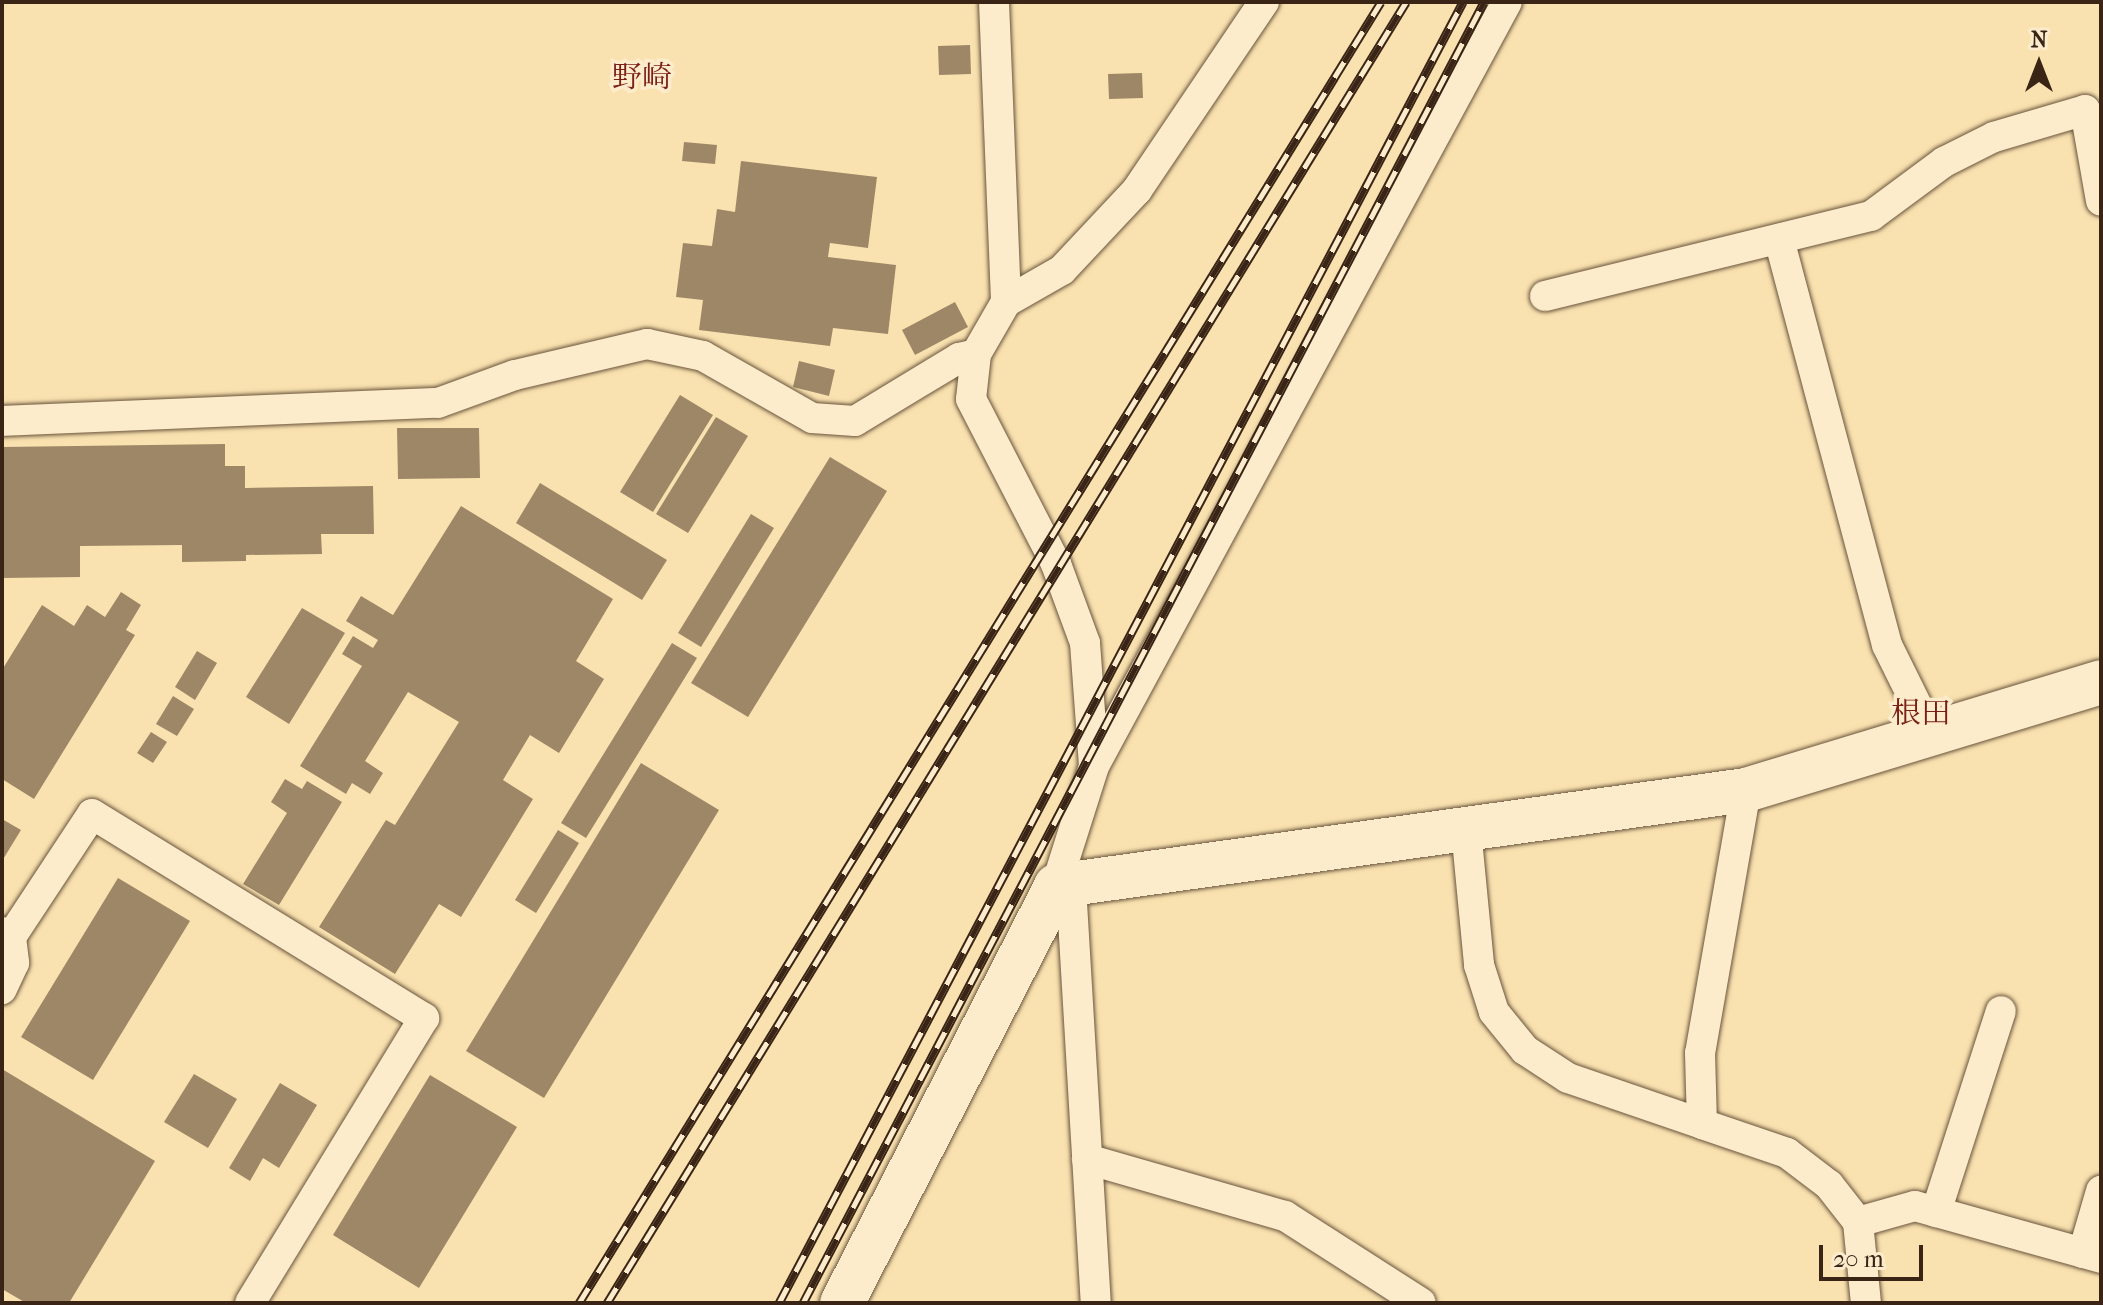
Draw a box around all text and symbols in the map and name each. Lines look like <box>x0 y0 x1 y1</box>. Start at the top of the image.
north arrow <box>1999 24 2079 104</box>
text: N <box>2031 27 2047 53</box>
district label: 野崎 <box>612 60 672 96</box>
district label: 根田 <box>1891 696 1951 732</box>
scale bar <box>1823 1229 1927 1279</box>
text: 20 m <box>1833 1245 1884 1273</box>

